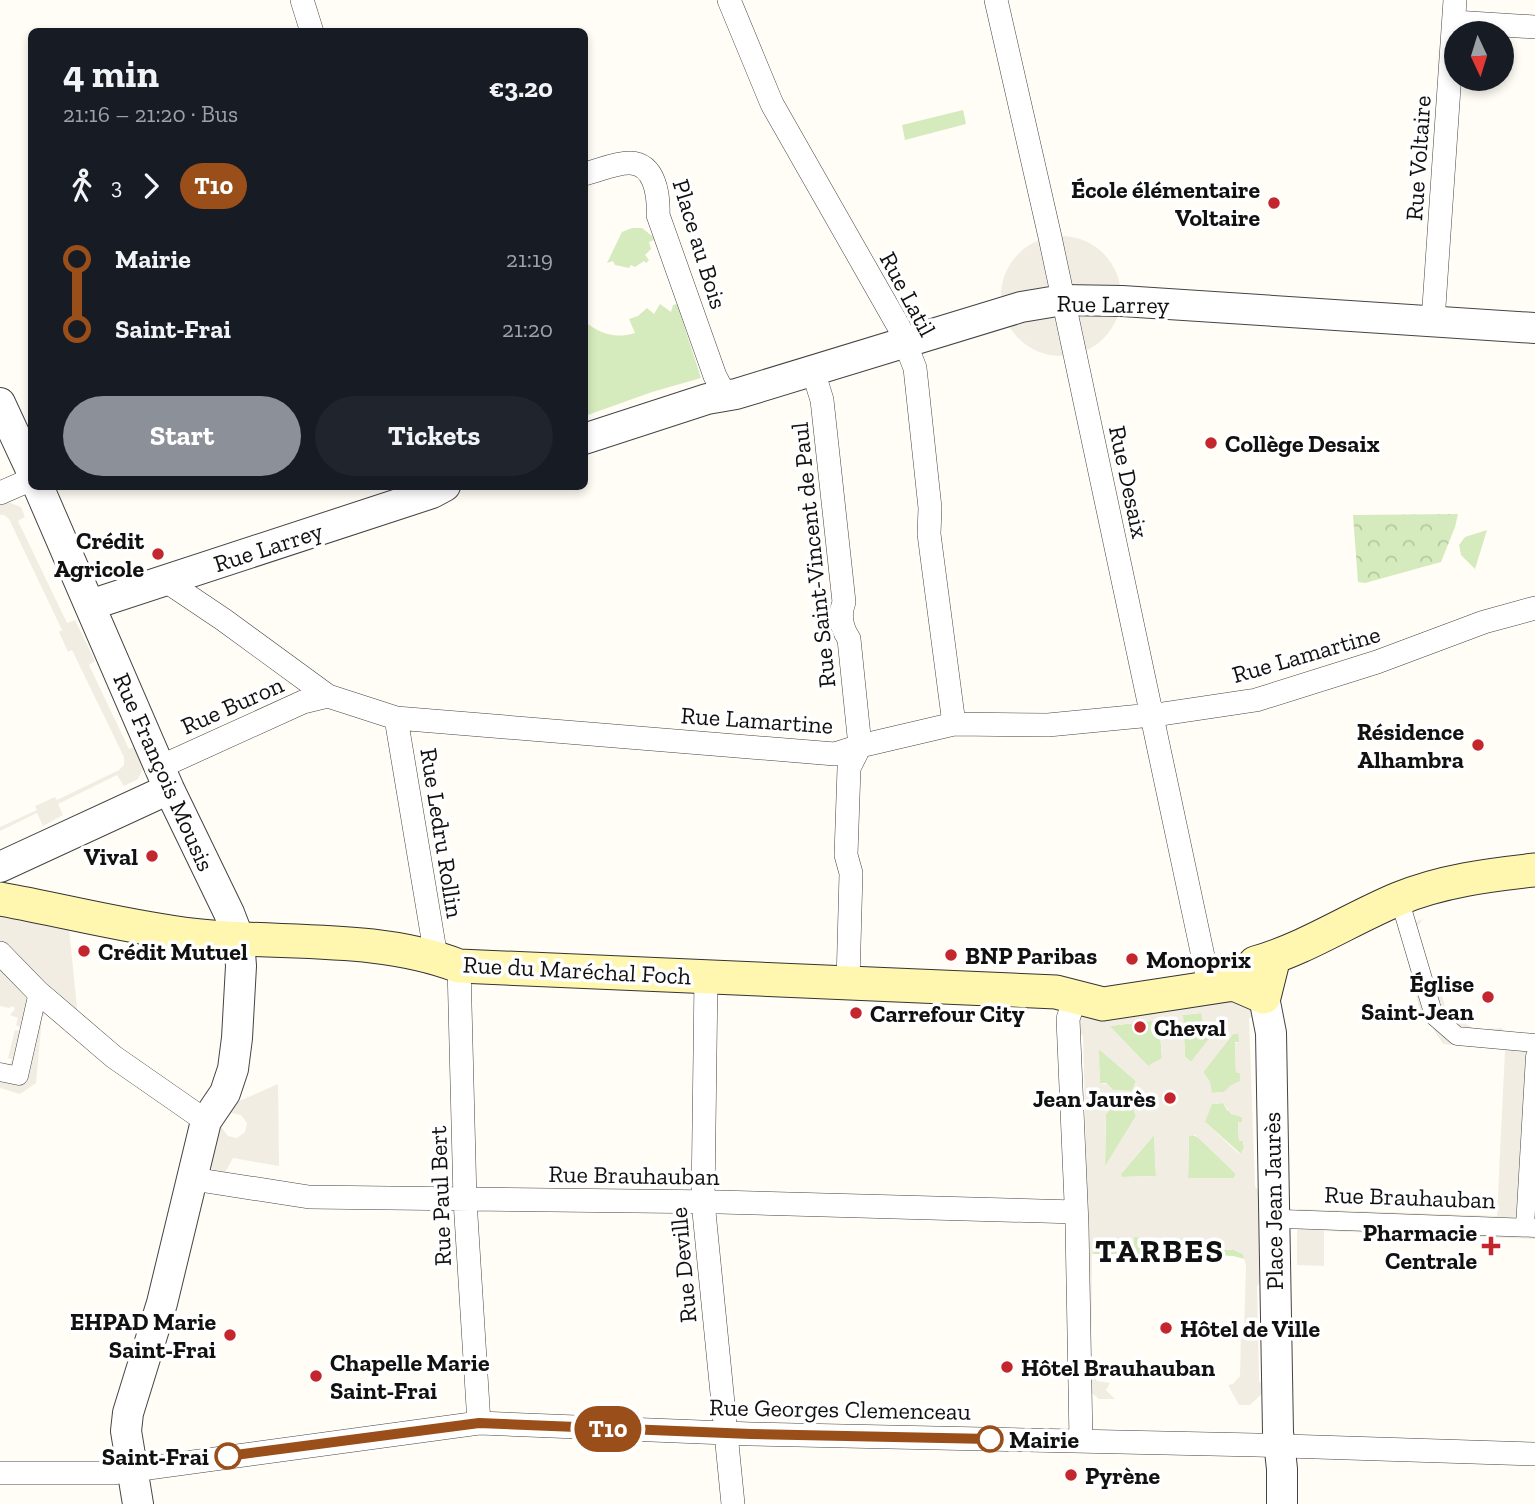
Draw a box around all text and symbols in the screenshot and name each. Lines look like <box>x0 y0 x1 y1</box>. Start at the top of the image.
north arrow <box>1444 21 1514 91</box>
map controls <box>1444 21 1514 91</box>
text: 4 min <box>63 51 159 97</box>
text: €3.20 <box>489 72 553 104</box>
street label: Rue Voltaire <box>1399 94 1437 222</box>
text: 21:16 – 21:20 · Bus <box>63 100 238 128</box>
icon: walk <box>63 167 101 205</box>
icon: forward <box>132 167 170 205</box>
text: T10 <box>194 171 233 200</box>
text: 3 <box>111 172 122 200</box>
place label: École élémentaire Voltaire <box>1071 175 1260 232</box>
street label: Place au Bois <box>667 176 733 312</box>
marker: École élémentaire Voltaire <box>1266 195 1282 211</box>
text: Mairie <box>115 243 191 275</box>
text: 21:19 <box>506 245 553 273</box>
street label: Rue Latil <box>874 247 942 341</box>
street label: Rue Larrey <box>1056 289 1170 319</box>
text: Saint-Frai <box>115 313 231 345</box>
text: 21:20 <box>502 315 553 343</box>
button: Start <box>63 396 301 476</box>
button: Tickets <box>315 396 553 476</box>
street label: Rue Saint-Vincent de Paul <box>785 421 841 689</box>
street label: Rue Desaix <box>1103 423 1155 541</box>
place label: Collège Desaix <box>1225 429 1380 458</box>
marker: Collège Desaix <box>1203 435 1219 451</box>
street label: Rue Larrey <box>210 516 327 578</box>
place label: Crédit Agricole <box>54 526 144 583</box>
marker: Crédit Agricole <box>150 546 166 562</box>
street label: Rue Lamartine <box>1229 619 1383 689</box>
street label: Rue François Mousis <box>107 668 221 876</box>
street label: Rue Buron <box>176 669 288 740</box>
street label: Rue Lamartine <box>680 700 834 740</box>
place label: Résidence Alhambra <box>1357 717 1464 774</box>
marker: Résidence Alhambra <box>1470 737 1486 753</box>
street label: Rue Ledru Rollin <box>414 746 470 920</box>
place label: Vival <box>84 842 138 871</box>
marker: Vival <box>144 848 160 864</box>
place label: Crédit Mutuel <box>98 937 248 966</box>
place label: BNP Paribas <box>965 941 1097 970</box>
marker: Crédit Mutuel <box>76 943 92 959</box>
place label: Monoprix <box>1146 945 1251 974</box>
marker: BNP Paribas <box>943 947 959 963</box>
street label: Rue du Maréchal Foch <box>462 950 692 990</box>
marker: Monoprix <box>1124 951 1140 967</box>
place label: Église Saint-Jean <box>1361 969 1474 1026</box>
marker: Église Saint-Jean <box>1480 989 1496 1005</box>
place label: Carrefour City <box>870 999 1025 1028</box>
marker: Carrefour City <box>848 1005 864 1021</box>
place label: Cheval <box>1154 1013 1226 1042</box>
marker: Cheval <box>1132 1019 1148 1035</box>
place label: Jean Jaurès <box>1033 1084 1156 1113</box>
marker: Jean Jaurès <box>1162 1090 1178 1106</box>
street label: Place Jean Jaurès <box>1257 1112 1289 1290</box>
street label: Rue Paul Bert <box>423 1125 457 1267</box>
street label: Rue Brauhauban <box>548 1159 720 1191</box>
street label: Rue Brauhauban <box>1324 1180 1496 1214</box>
street label: Rue Deville <box>664 1206 702 1324</box>
place label: Pharmacie Centrale <box>1363 1218 1477 1275</box>
district label: TARBES <box>1095 1232 1225 1270</box>
marker: Pharmacie Centrale <box>1483 1238 1499 1254</box>
place label: EHPAD Marie Saint-Frai <box>70 1307 216 1364</box>
place label: Hôtel de Ville <box>1180 1314 1320 1343</box>
marker: Hôtel de Ville <box>1158 1320 1174 1336</box>
marker: EHPAD Marie Saint-Frai <box>222 1327 238 1343</box>
place label: Chapelle Marie Saint-Frai <box>330 1348 490 1405</box>
place label: Hôtel Brauhauban <box>1021 1353 1215 1382</box>
marker: Hôtel Brauhauban <box>999 1359 1015 1375</box>
marker: Chapelle Marie Saint-Frai <box>308 1368 324 1384</box>
street label: Rue Georges Clemenceau <box>709 1392 972 1426</box>
line badge: T10 <box>568 1406 648 1452</box>
text: T10 <box>588 1414 628 1443</box>
place label: Mairie <box>1009 1425 1079 1454</box>
marker: Mairie <box>977 1426 1003 1452</box>
place label: Saint-Frai <box>102 1442 209 1471</box>
marker: Saint-Frai <box>215 1443 241 1469</box>
place label: Pyrène <box>1085 1461 1160 1490</box>
marker: Pyrène <box>1063 1467 1079 1483</box>

